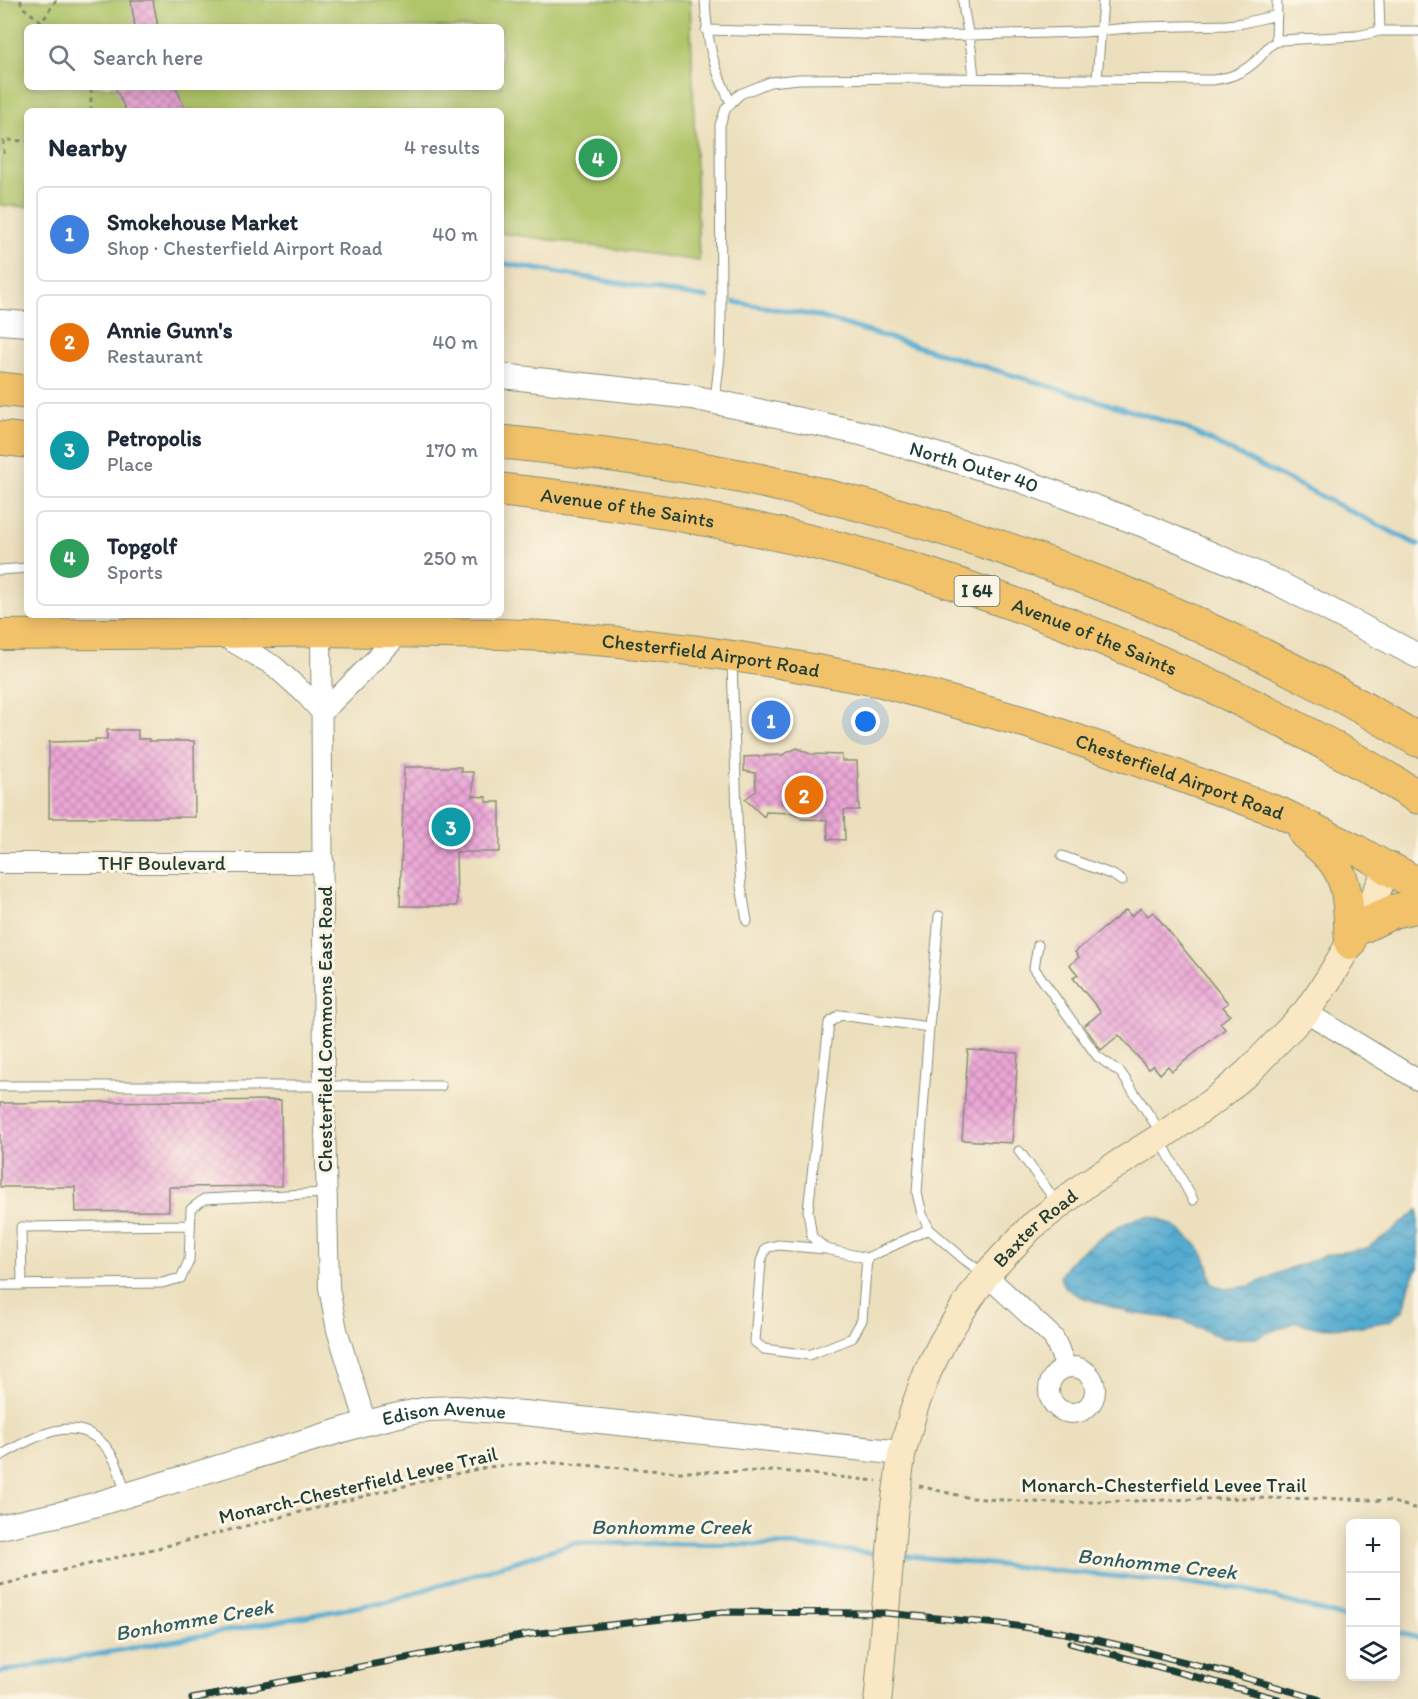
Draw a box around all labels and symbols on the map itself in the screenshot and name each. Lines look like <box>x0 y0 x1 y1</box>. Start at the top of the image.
pin: 4 <box>578 136 618 180</box>
street label: North Outer 40 <box>907 436 1042 498</box>
street label: Avenue of the Saints <box>539 483 717 533</box>
road number: I 64 <box>954 576 1000 606</box>
street label: Avenue of the Saints <box>1009 592 1181 681</box>
street label: Chesterfield Airport Road <box>601 629 822 682</box>
pin: 1 <box>752 698 790 742</box>
your location <box>851 707 880 736</box>
street label: Chesterfield Airport Road <box>1072 728 1288 825</box>
pin: 2 <box>784 772 824 818</box>
pin: 3 <box>432 804 470 850</box>
street label: THF Boulevard <box>98 851 226 875</box>
street label: Chesterfield Commons East Road <box>313 886 337 1172</box>
street label: Baxter Road <box>988 1183 1082 1272</box>
street label: Edison Avenue <box>380 1396 507 1431</box>
street label: Monarch-Chesterfield Levee Trail <box>216 1441 500 1529</box>
street label: Monarch-Chesterfield Levee Trail <box>1021 1473 1307 1497</box>
water label: Bonhomme Creek <box>591 1514 752 1539</box>
water label: Bonhomme Creek <box>1076 1543 1239 1584</box>
water label: Bonhomme Creek <box>113 1593 276 1646</box>

